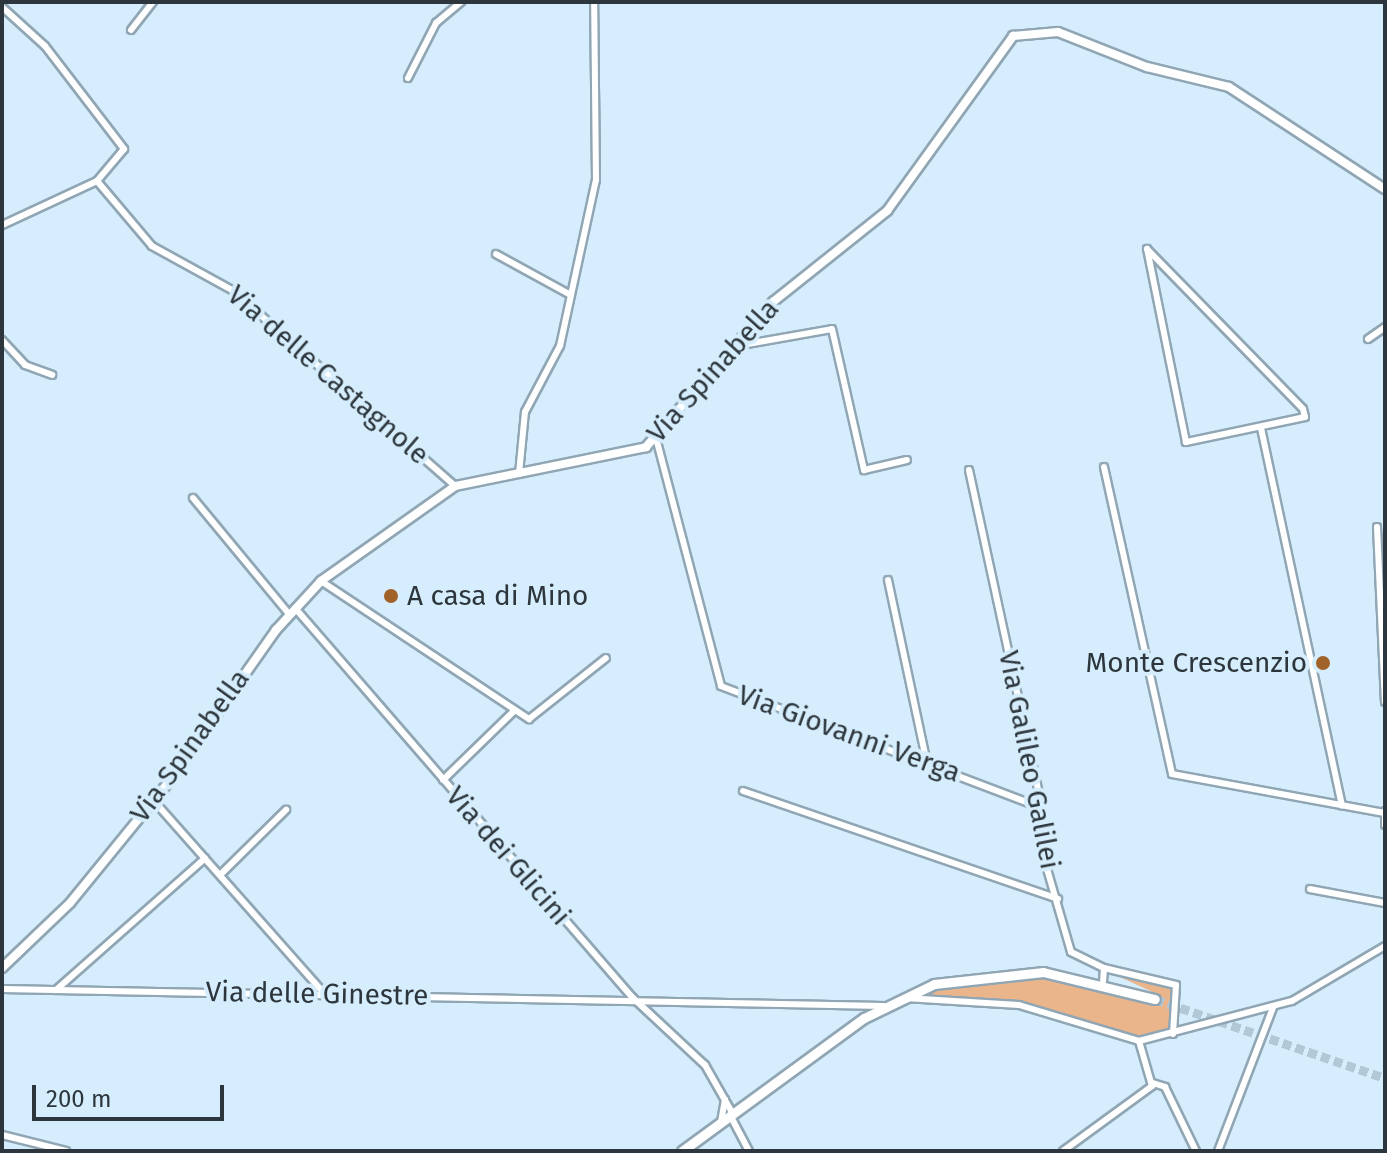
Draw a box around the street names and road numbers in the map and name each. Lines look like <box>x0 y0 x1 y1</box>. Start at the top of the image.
street label: Via delle Castagnole <box>220 278 436 472</box>
street label: Via Spinabella <box>640 293 786 449</box>
street label: Via Galileo Galilei <box>991 648 1067 872</box>
street label: Via Spinabella <box>123 663 257 829</box>
street label: Via Giovanni Verga <box>733 678 965 790</box>
street label: Via dei Glicini <box>439 780 577 932</box>
street label: Via delle Ginestre <box>205 975 429 1013</box>

